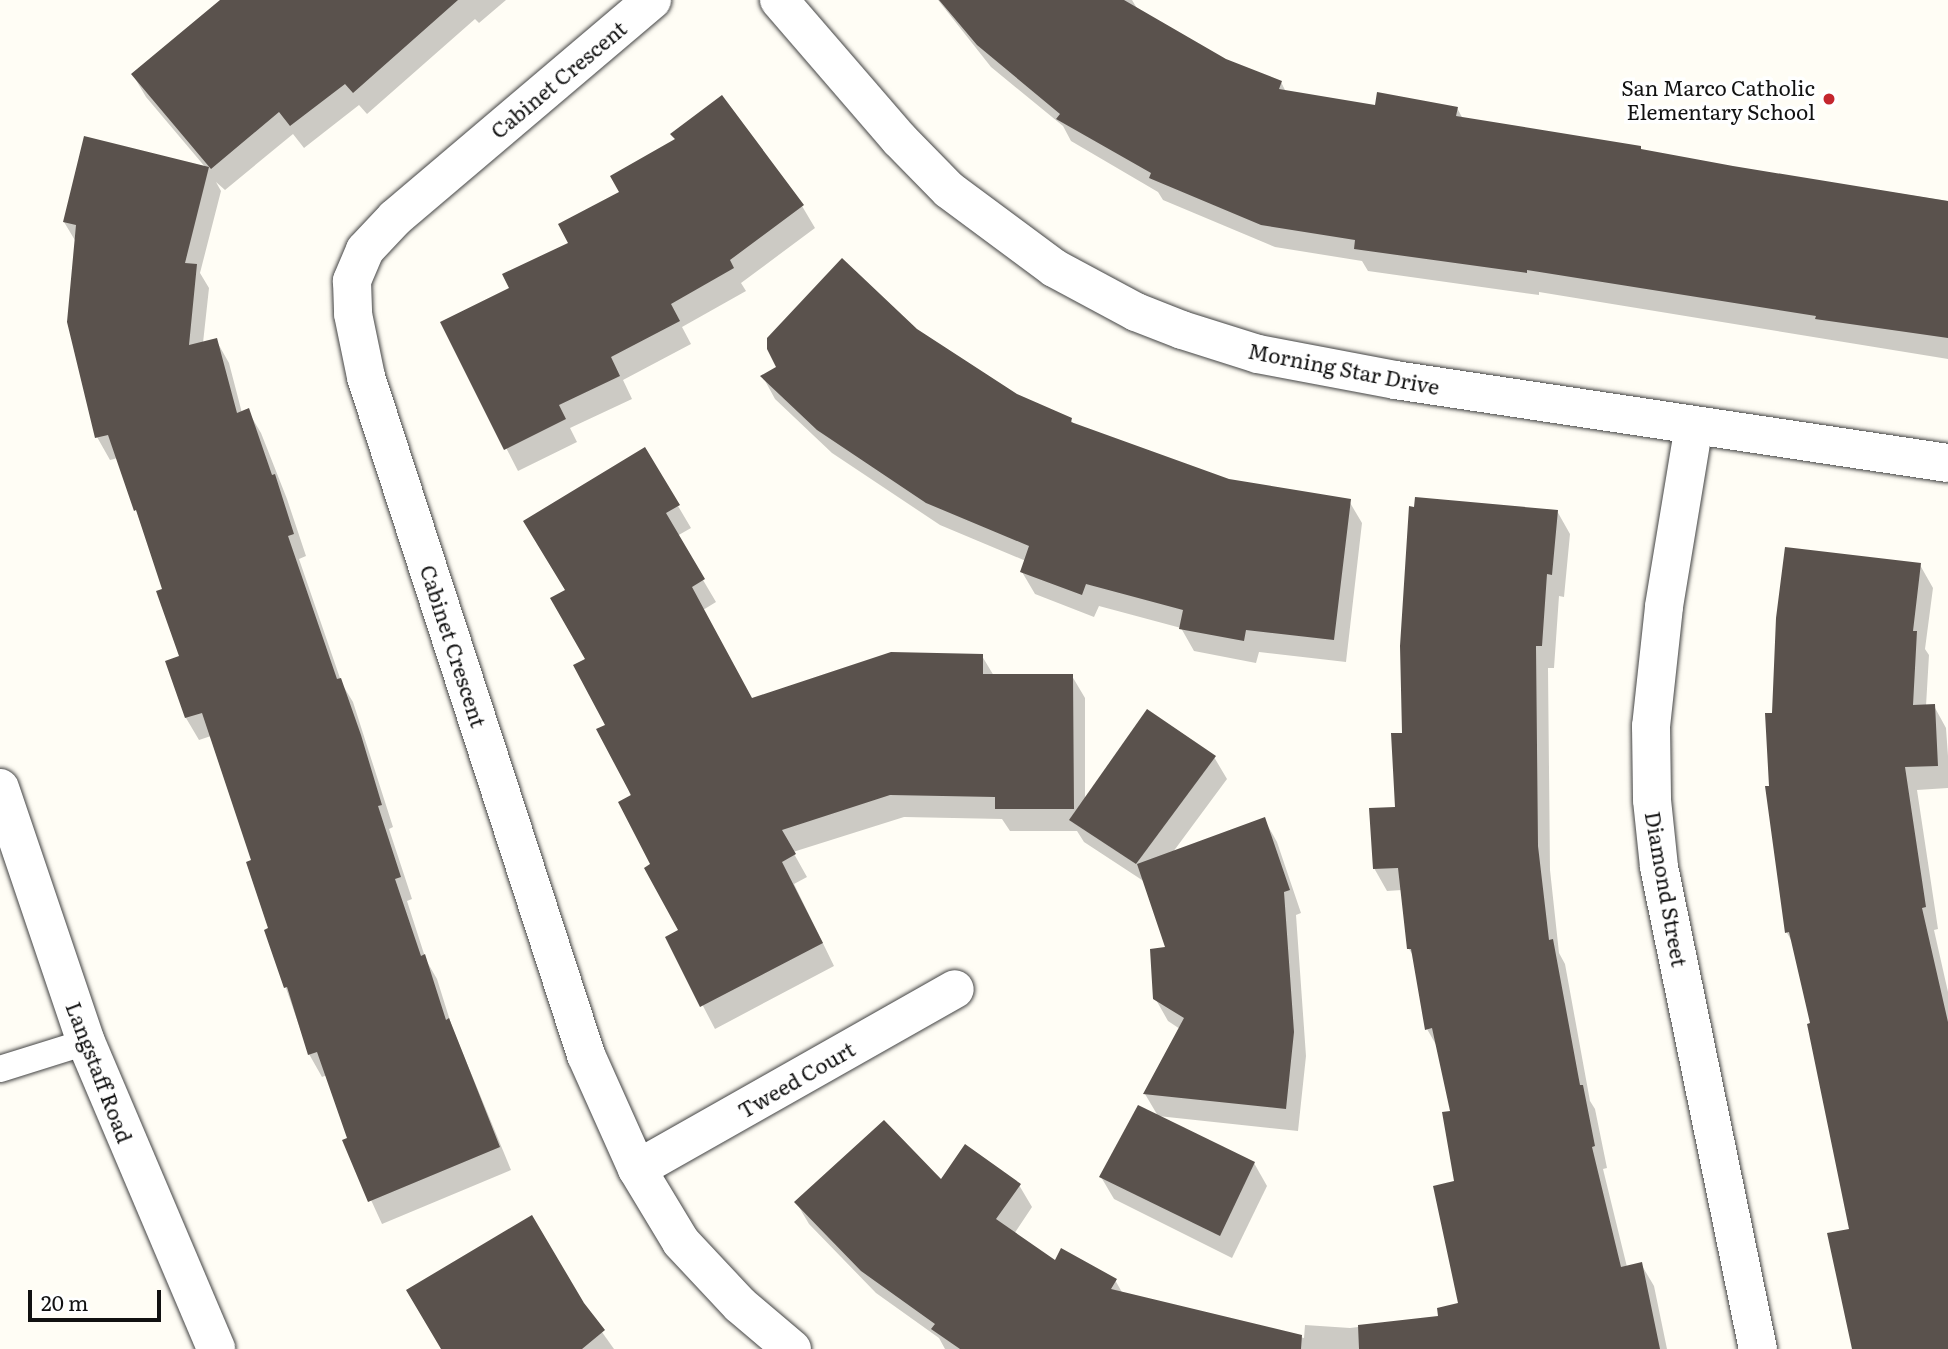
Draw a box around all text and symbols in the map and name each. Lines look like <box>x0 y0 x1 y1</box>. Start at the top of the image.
street label: Cabinet Crescent <box>485 15 631 143</box>
place label: San Marco Catholic Elementary School <box>1621 74 1815 124</box>
marker: San Marco Catholic Elementary School <box>1821 91 1837 107</box>
street label: Morning Star Drive <box>1246 337 1442 399</box>
street label: Cabinet Crescent <box>416 562 492 730</box>
street label: Diamond Street <box>1641 809 1693 969</box>
street label: Langstaff Road <box>62 998 138 1146</box>
street label: Tweed Court <box>733 1035 859 1123</box>
scale bar <box>32 1276 164 1320</box>
text: 20 m <box>41 1286 88 1317</box>

